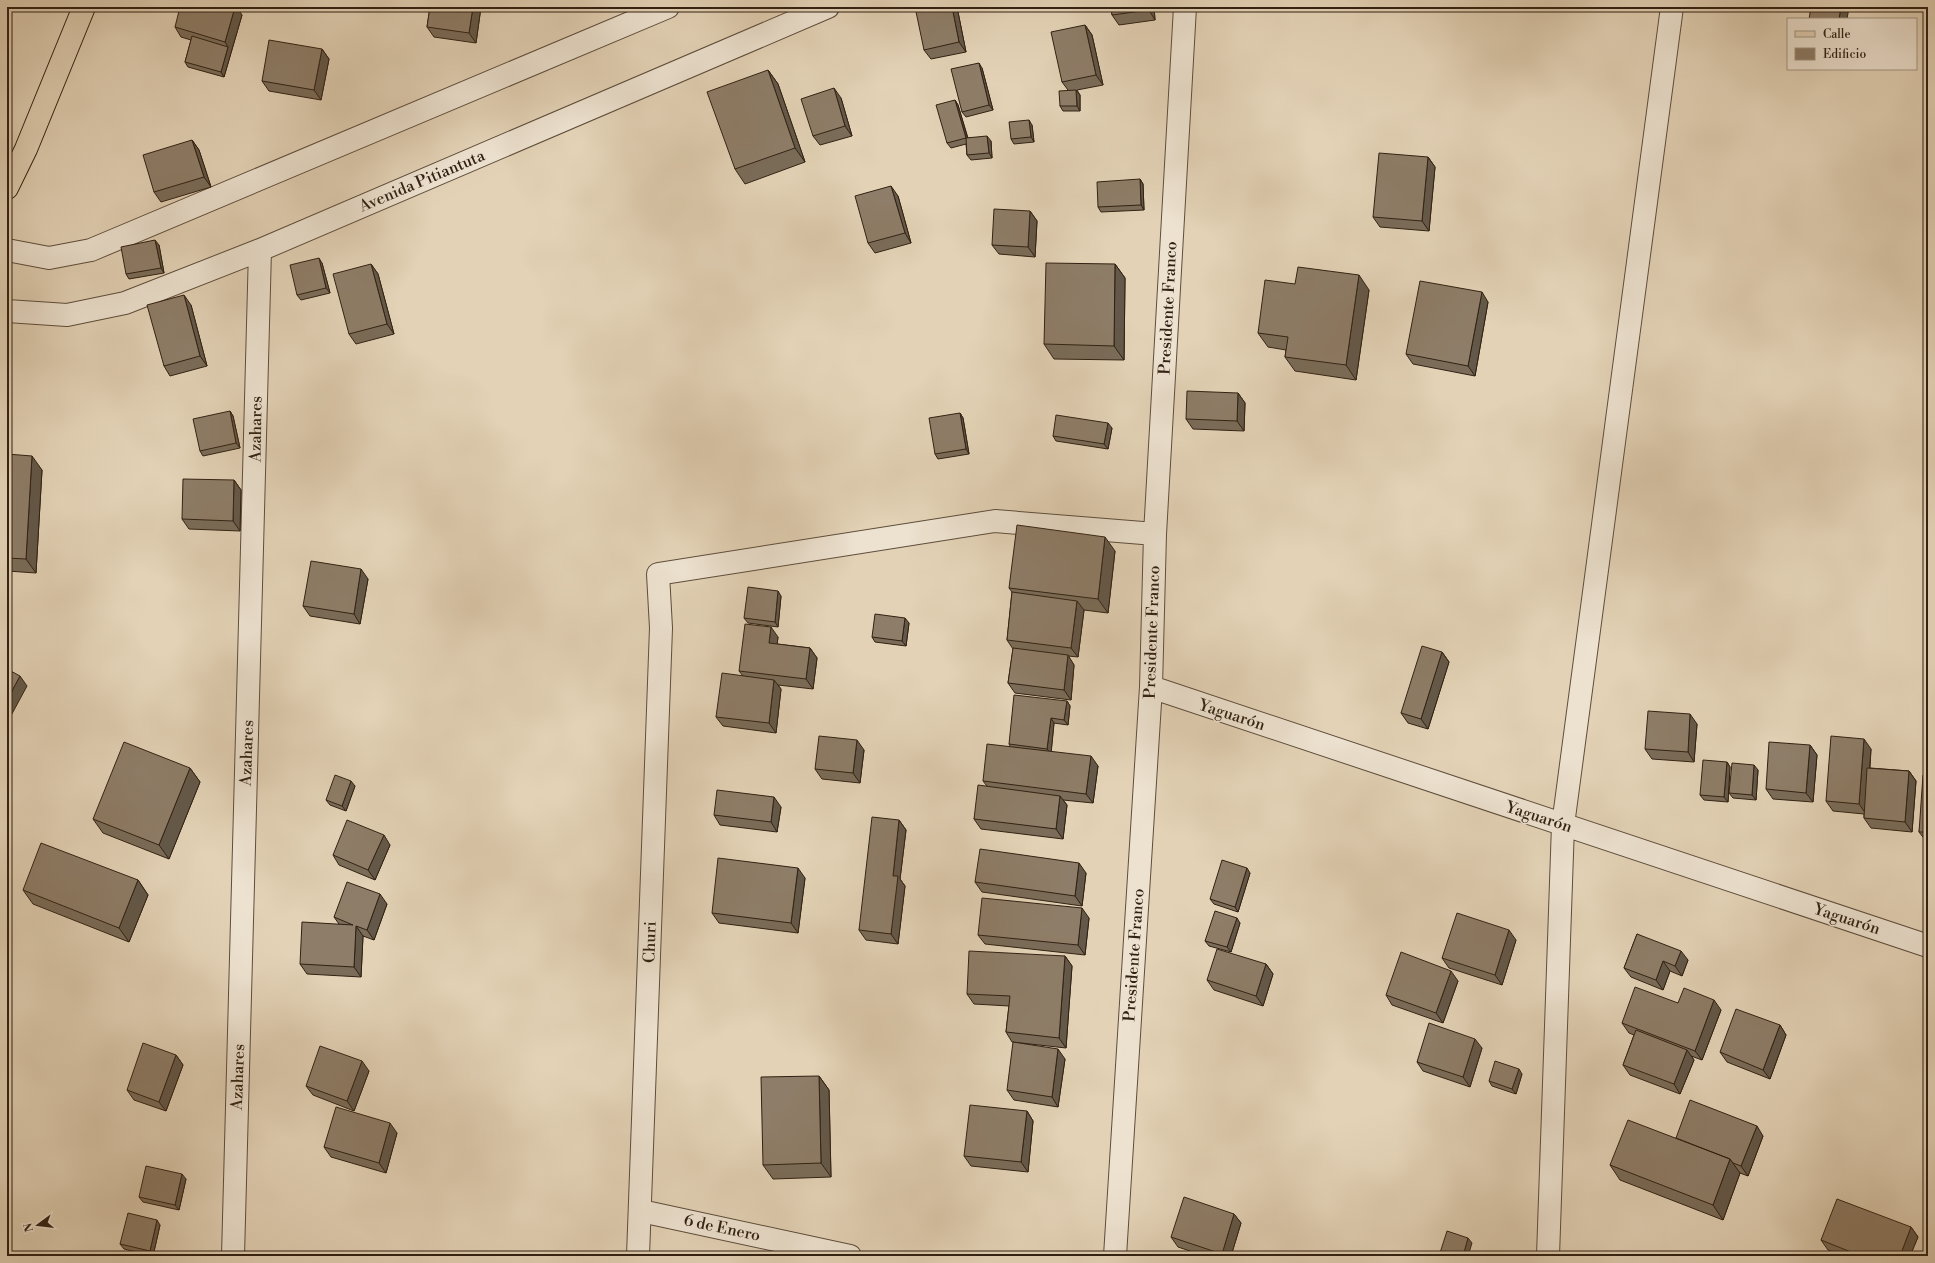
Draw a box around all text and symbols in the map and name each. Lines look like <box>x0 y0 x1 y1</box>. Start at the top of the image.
legend <box>1787 18 1917 70</box>
text: Calle <box>1823 27 1850 42</box>
text: Edificio <box>1823 47 1866 62</box>
street label: Avenida Pitiantuta <box>355 145 489 217</box>
street label: Presidente Franco <box>1155 241 1181 375</box>
street label: Azahares <box>245 396 267 463</box>
street label: Presidente Franco <box>1140 565 1164 699</box>
street label: Yaguarón <box>1195 695 1268 735</box>
street label: Azahares <box>236 720 258 787</box>
street label: Yaguarón <box>1502 797 1575 837</box>
street label: Presidente Franco <box>1119 888 1149 1022</box>
street label: Yaguarón <box>1810 899 1883 939</box>
street label: Churi <box>639 921 661 963</box>
street label: Azahares <box>227 1044 249 1111</box>
north arrow <box>18 1205 58 1245</box>
street label: 6 de Enero <box>682 1210 762 1246</box>
text: N <box>21 1221 37 1233</box>

